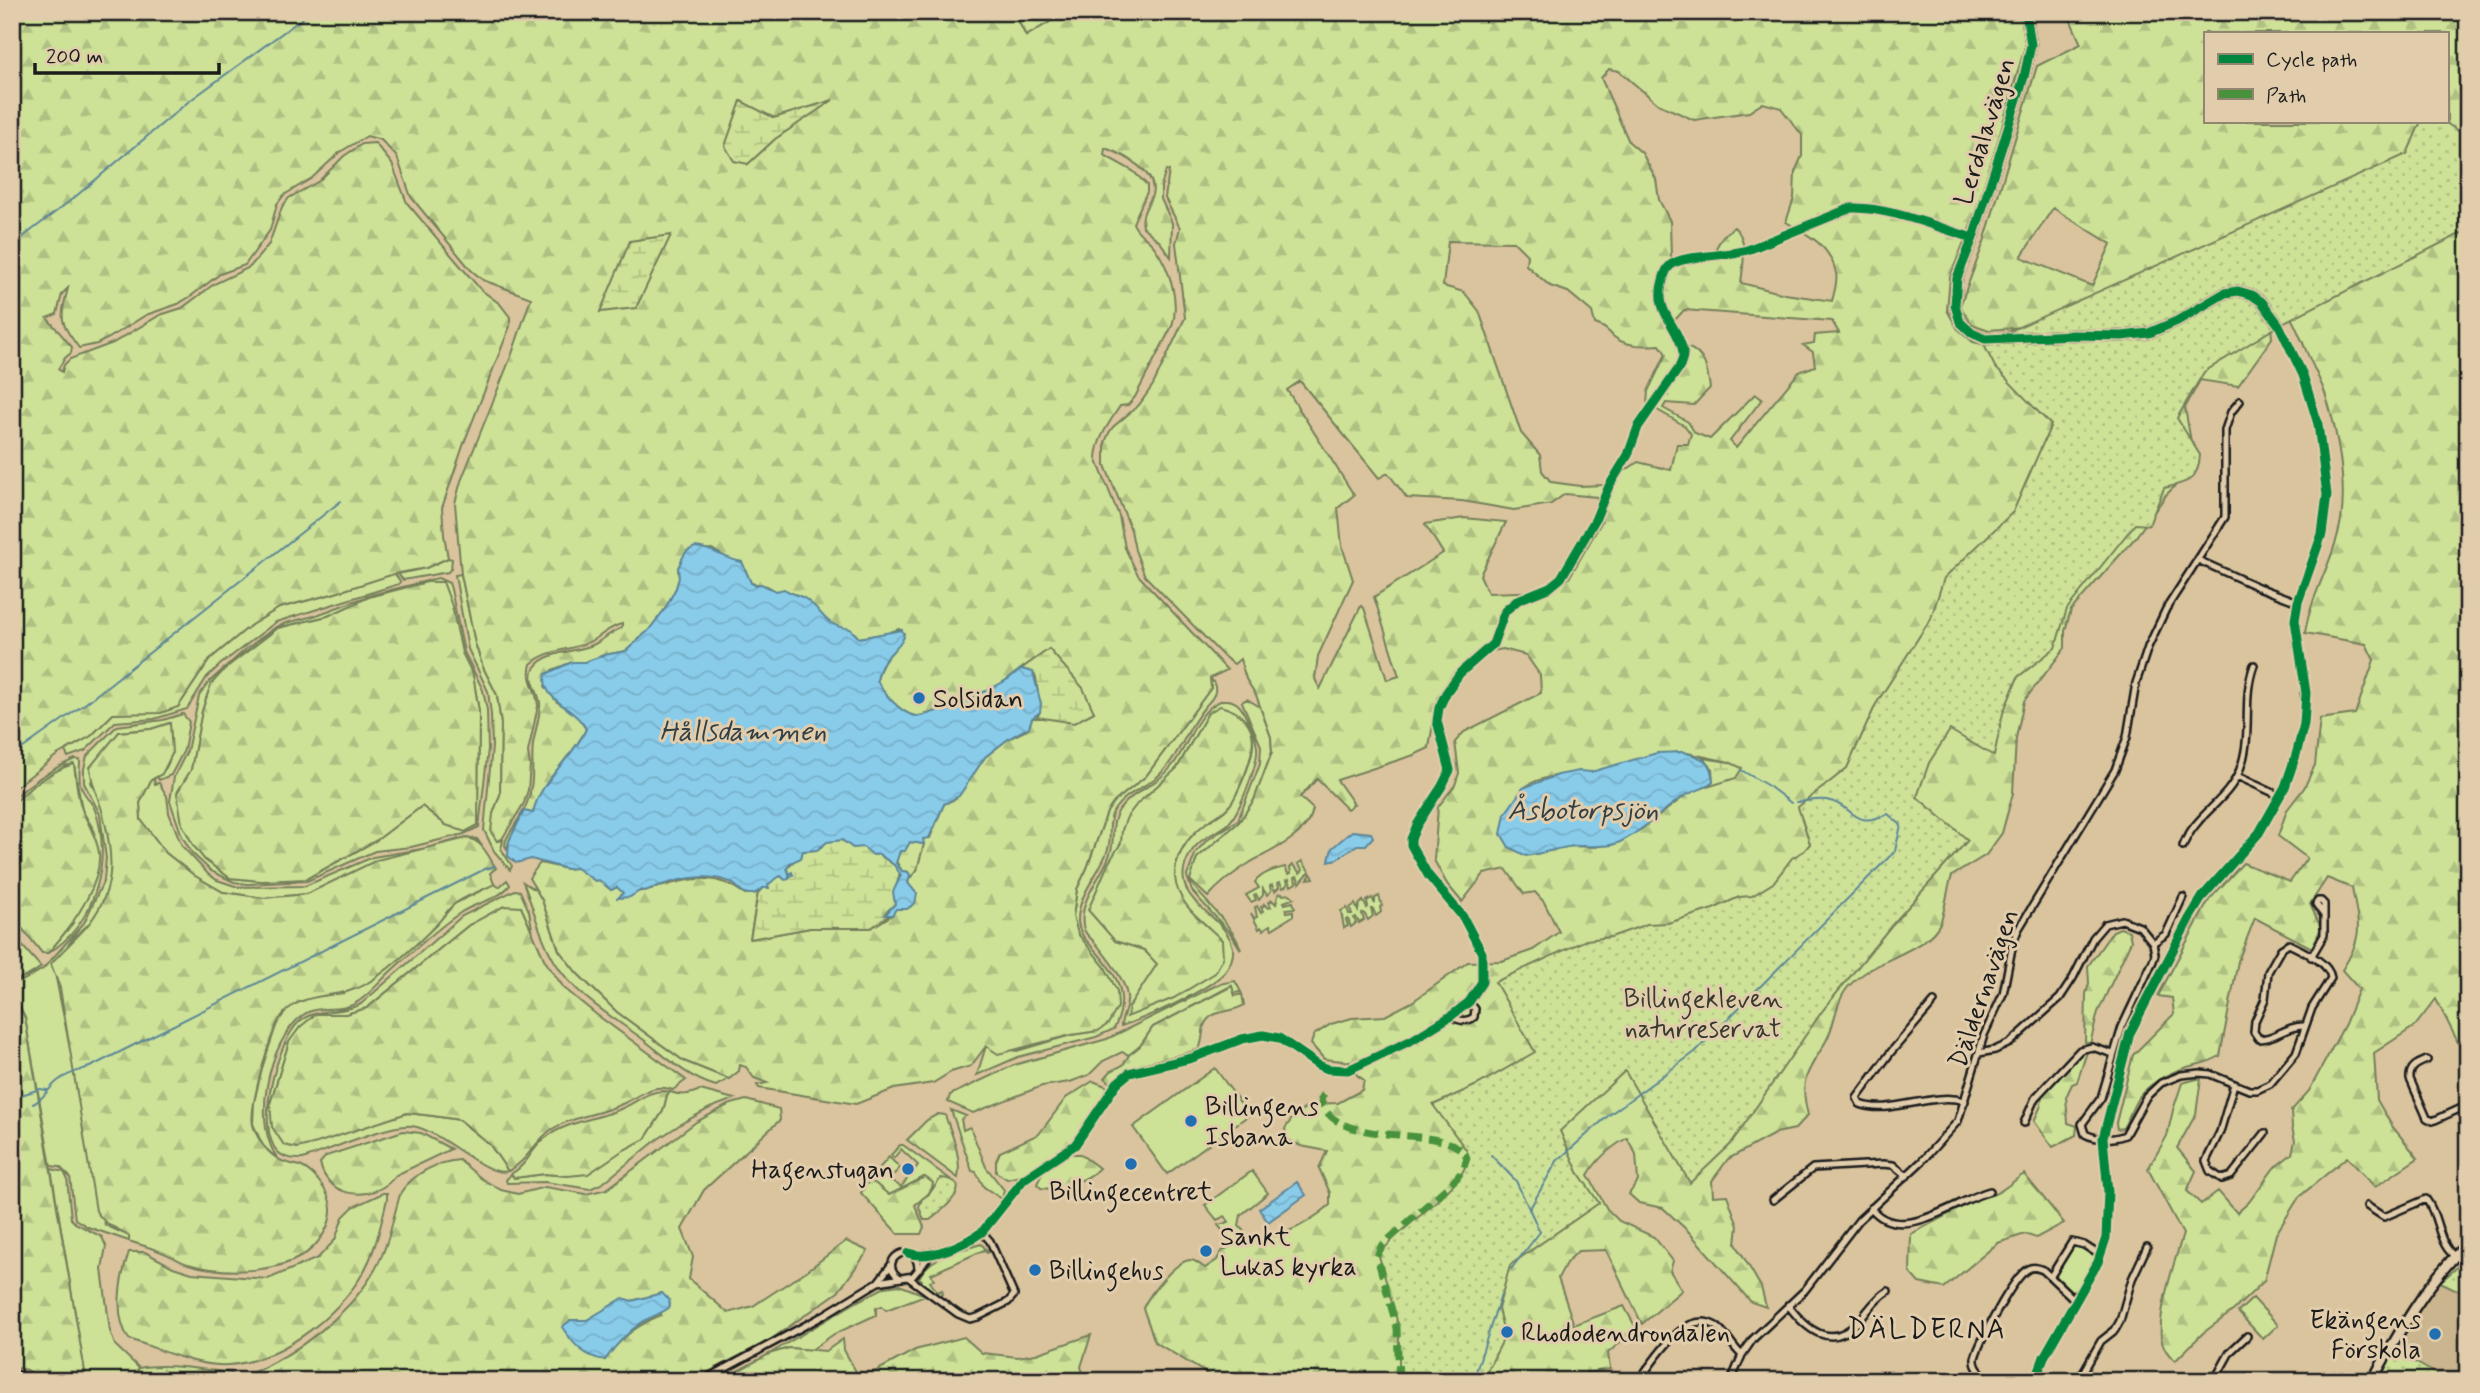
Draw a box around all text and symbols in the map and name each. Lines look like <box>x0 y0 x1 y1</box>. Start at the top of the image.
scale bar <box>35 32 219 76</box>
legend <box>2204 32 2448 122</box>
text: 200 m <box>46 43 103 71</box>
text: Cycle path <box>2266 46 2357 74</box>
street label: Lerdalavägen <box>1947 54 2024 209</box>
text: Path <box>2266 82 2306 110</box>
place label: Solsidan <box>933 683 1023 717</box>
marker: Solsidan <box>911 690 927 706</box>
water label: Hållsdammen <box>659 714 827 751</box>
water label: Åsbotorpsjön <box>1507 793 1659 830</box>
street label: Däldernavägen <box>1942 905 2028 1072</box>
park label: Billingekleven naturreservat <box>1623 983 1783 1047</box>
place label: Billingens Isbana <box>1205 1091 1319 1155</box>
marker: Billingens Isbana <box>1183 1113 1199 1129</box>
place label: Hagenstugan <box>751 1154 894 1191</box>
marker: Billingecentret <box>1123 1156 1139 1172</box>
marker: Hagenstugan <box>900 1161 916 1177</box>
place label: Billingecentret <box>1049 1176 1213 1213</box>
place label: Sankt Lukas kyrka <box>1220 1221 1357 1285</box>
marker: Sankt Lukas kyrka <box>1198 1243 1214 1259</box>
place label: Billingehus <box>1049 1255 1164 1292</box>
marker: Billingehus <box>1027 1262 1043 1278</box>
place label: Ekängens Förskola <box>2309 1304 2421 1368</box>
district label: DÄLDERNA <box>1847 1312 2007 1349</box>
place label: Rhododendrondalen <box>1521 1317 1730 1351</box>
marker: Rhododendrondalen <box>1499 1324 1515 1340</box>
marker: Ekängens Förskola <box>2427 1326 2443 1342</box>

